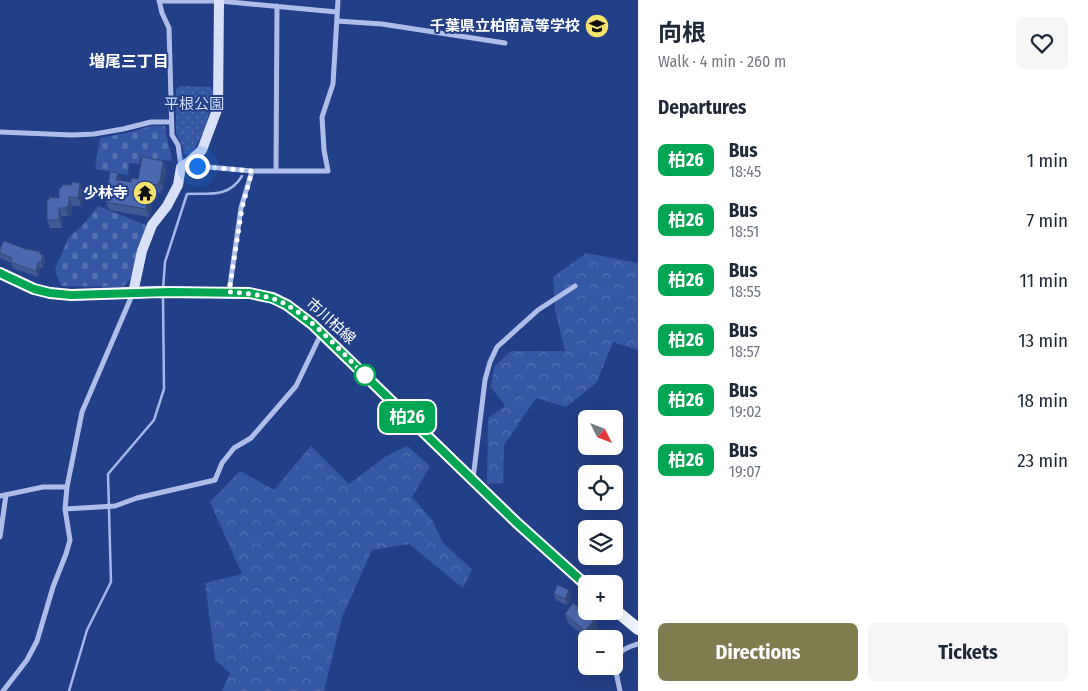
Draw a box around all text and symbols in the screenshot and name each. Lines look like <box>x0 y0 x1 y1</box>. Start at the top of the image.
school or university icon: 千葉県立柏南高等学校 <box>584 13 610 39</box>
place label: 千葉県立柏南高等学校 <box>430 17 580 35</box>
button: heart <box>1016 17 1068 69</box>
text: 向根 <box>658 19 706 47</box>
district label: 増尾三丁目 <box>89 52 169 71</box>
text: Walk · 4 min · 260 m <box>658 52 786 71</box>
park label: 平根公園 <box>164 95 224 113</box>
text: Departures <box>658 96 746 119</box>
text: Bus <box>729 139 758 162</box>
text: 柏26 <box>668 149 704 171</box>
text: 1 min <box>1027 149 1068 172</box>
your location <box>185 154 210 179</box>
text: 18:45 <box>729 162 761 181</box>
temple icon: 少林寺 <box>132 180 158 206</box>
place label: 少林寺 <box>83 184 128 202</box>
text: Bus <box>729 199 758 222</box>
text: 柏26 <box>668 209 704 231</box>
text: 7 min <box>1026 209 1068 232</box>
text: 18:51 <box>729 222 759 241</box>
text: Bus <box>729 259 758 282</box>
text: 柏26 <box>668 269 704 291</box>
text: 11 min <box>1020 269 1068 292</box>
text: 18:55 <box>729 282 761 301</box>
street label: 市川柏線 <box>303 294 359 348</box>
text: Bus <box>729 319 758 342</box>
text: 柏26 <box>668 329 704 351</box>
text: 13 min <box>1018 329 1068 352</box>
text: 18:57 <box>729 342 760 361</box>
unlabelled marker <box>354 364 376 386</box>
text: Bus <box>729 379 758 402</box>
text: 柏26 <box>668 389 704 411</box>
text: 18 min <box>1017 389 1068 412</box>
line badge: 柏26 <box>378 401 436 433</box>
text: 19:02 <box>729 402 761 421</box>
text: 柏26 <box>389 406 425 428</box>
north arrow <box>578 410 622 455</box>
map controls <box>578 410 623 675</box>
text: Bus <box>729 439 758 462</box>
text: 柏26 <box>668 449 704 471</box>
text: 23 min <box>1017 449 1068 472</box>
text: 19:07 <box>729 462 761 481</box>
button: locate <box>578 465 623 510</box>
button: layers <box>578 520 623 565</box>
button: + <box>578 575 623 620</box>
button: Directions <box>658 623 858 681</box>
button: Tickets <box>868 623 1068 681</box>
button: − <box>578 630 623 675</box>

